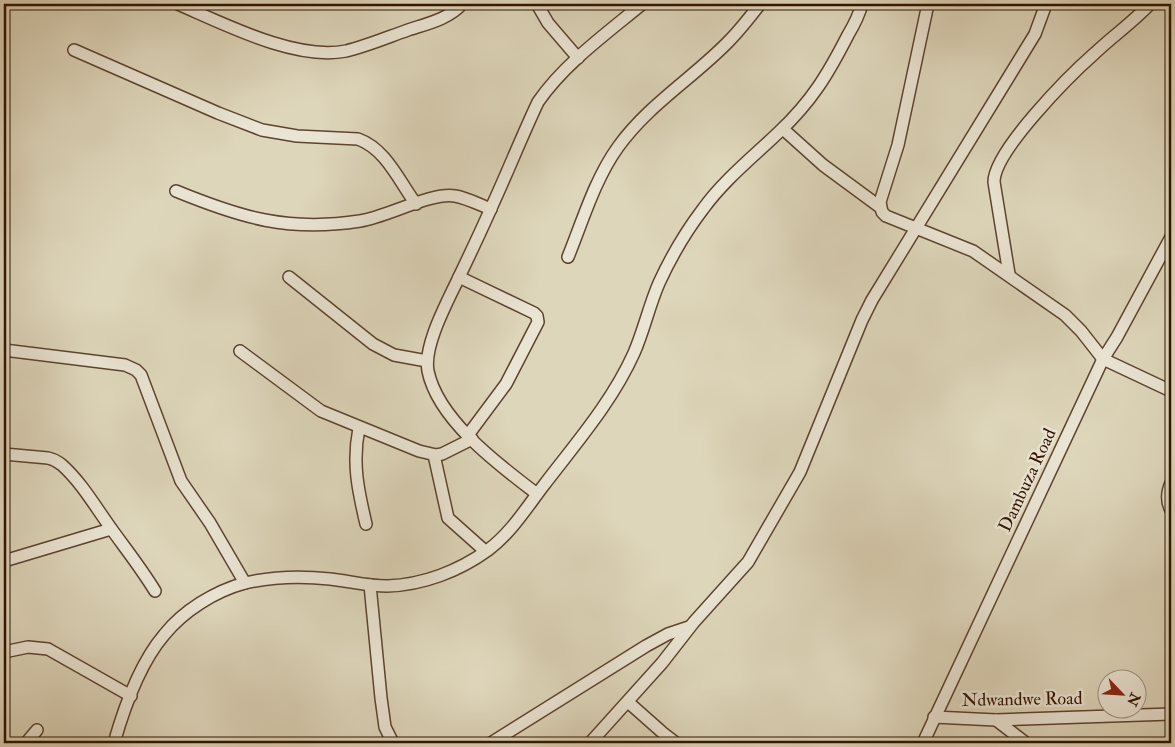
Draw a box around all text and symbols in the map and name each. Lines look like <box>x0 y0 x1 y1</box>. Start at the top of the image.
street label: Dambuza Road <box>993 425 1062 536</box>
north arrow <box>1098 670 1148 720</box>
street label: Ndwandwe Road <box>961 687 1083 712</box>
text: N <box>1123 689 1144 709</box>

